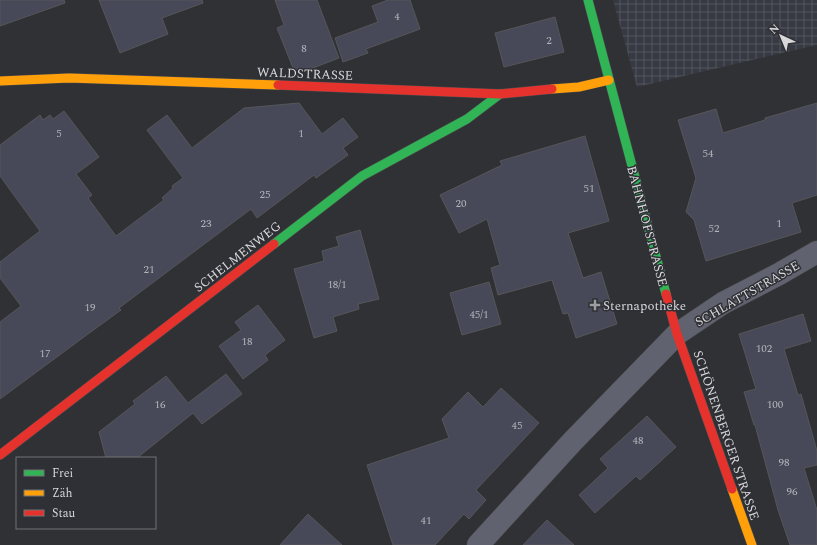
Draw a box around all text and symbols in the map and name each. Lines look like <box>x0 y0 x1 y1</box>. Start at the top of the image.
house number: 4 <box>394 8 400 25</box>
north arrow <box>761 16 801 56</box>
text: N <box>765 20 784 38</box>
house number: 2 <box>546 32 552 49</box>
house number: 8 <box>301 40 307 57</box>
street label: WALDSTRASSE <box>256 62 354 86</box>
house number: 5 <box>56 125 62 142</box>
house number: 1 <box>298 125 304 142</box>
house number: 54 <box>703 145 714 162</box>
street label: BAHNHOFSTRASSE <box>621 164 673 289</box>
house number: 51 <box>584 180 595 197</box>
house number: 25 <box>260 186 271 203</box>
house number: 20 <box>456 195 467 212</box>
house number: 23 <box>201 215 212 232</box>
house number: 1 <box>776 215 782 232</box>
street label: SCHELMENWEG <box>190 216 286 297</box>
house number: 52 <box>709 220 720 237</box>
street label: SCHLATTSTRASSE <box>691 256 804 332</box>
house number: 21 <box>144 261 155 278</box>
house number: 18/1 <box>327 276 347 293</box>
place label: Sternapotheke <box>603 296 686 316</box>
house number: 19 <box>85 299 96 316</box>
marker: Sternapotheke <box>590 300 600 310</box>
house number: 45/1 <box>469 306 489 323</box>
house number: 18 <box>242 333 253 350</box>
house number: 102 <box>756 340 773 357</box>
house number: 17 <box>40 345 51 362</box>
street label: SCHÖNENBERGER STRASSE <box>688 348 765 523</box>
house number: 16 <box>155 396 166 413</box>
house number: 100 <box>767 396 784 413</box>
house number: 45 <box>512 417 523 434</box>
house number: 48 <box>633 432 644 449</box>
house number: 98 <box>779 454 790 471</box>
legend <box>16 457 156 529</box>
text: Frei <box>52 464 74 483</box>
house number: 96 <box>787 483 798 500</box>
text: Zäh <box>52 484 73 503</box>
text: Stau <box>52 504 76 523</box>
house number: 41 <box>421 512 432 529</box>

